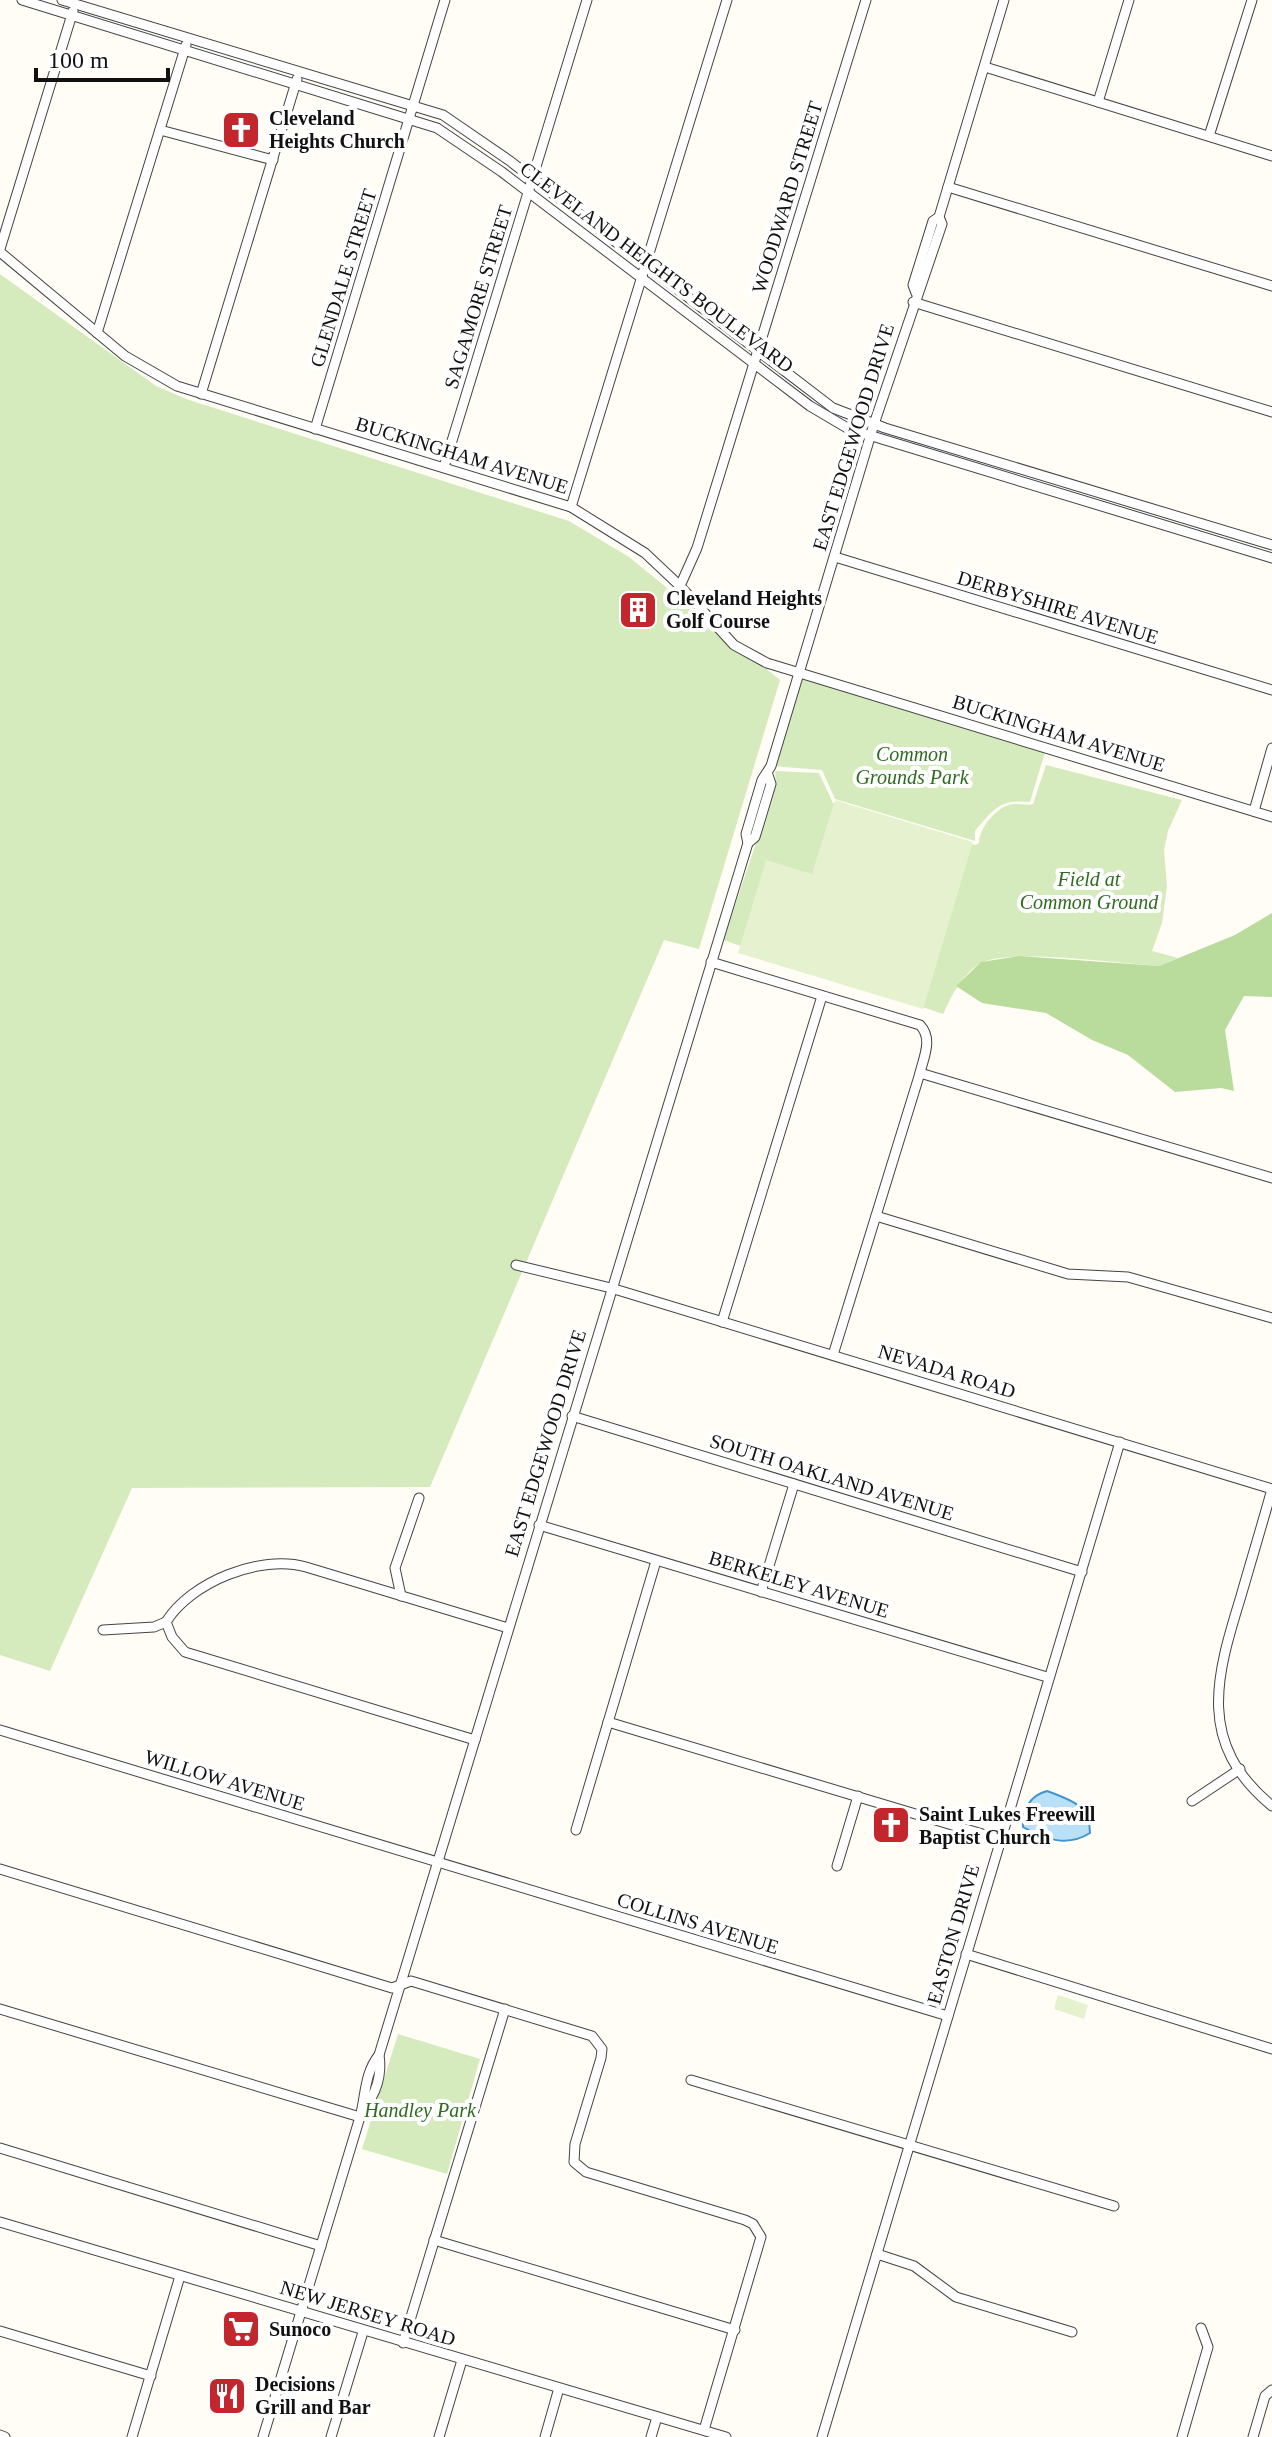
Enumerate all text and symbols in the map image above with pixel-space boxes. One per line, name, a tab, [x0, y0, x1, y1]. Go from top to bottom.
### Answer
scale bar	[36, 32, 168, 82]
text: 100 m	[48, 47, 109, 73]
street label: WOODWARD STREET	[747, 98, 827, 296]
place label: Cleveland Heights Church	[269, 107, 405, 153]
church icon: Cleveland Heights Church	[220, 109, 262, 151]
street label: CLEVELAND HEIGHTS BOULEVARD	[516, 157, 798, 377]
street label: GLENDALE STREET	[305, 186, 381, 370]
street label: SAGAMORE STREET	[440, 203, 516, 391]
street label: EAST EDGEWOOD DRIVE	[808, 321, 898, 553]
street label: BUCKINGHAM AVENUE	[353, 412, 571, 498]
street label: DERBYSHIRE AVENUE	[955, 566, 1161, 648]
place label: Cleveland Heights Golf Course	[666, 587, 822, 632]
building icon: Cleveland Heights Golf Course	[617, 589, 659, 631]
street label: BUCKINGHAM AVENUE	[950, 690, 1168, 776]
park label: Common Grounds Park	[855, 743, 970, 788]
park label: Field at Common Ground	[1020, 868, 1159, 913]
street label: EAST EDGEWOOD DRIVE	[500, 1327, 590, 1559]
street label: NEVADA ROAD	[876, 1340, 1018, 1402]
street label: SOUTH OAKLAND AVENUE	[707, 1429, 957, 1525]
street label: BERKELEY AVENUE	[706, 1546, 892, 1622]
street label: WILLOW AVENUE	[142, 1745, 308, 1815]
place label: Saint Lukes Freewill Baptist Church	[919, 1803, 1096, 1849]
church icon: Saint Lukes Freewill Baptist Church	[870, 1804, 912, 1846]
street label: EASTON DRIVE	[922, 1861, 984, 2007]
street label: COLLINS AVENUE	[614, 1888, 782, 1958]
park label: Handley Park	[363, 2099, 477, 2122]
street label: NEW JERSEY ROAD	[278, 2276, 458, 2350]
supermarket icon: Sunoco	[220, 2308, 262, 2350]
place label: Sunoco	[269, 2318, 331, 2340]
place label: Decisions Grill and Bar	[255, 2373, 371, 2418]
restaurant icon: Decisions Grill and Bar	[206, 2375, 248, 2417]

